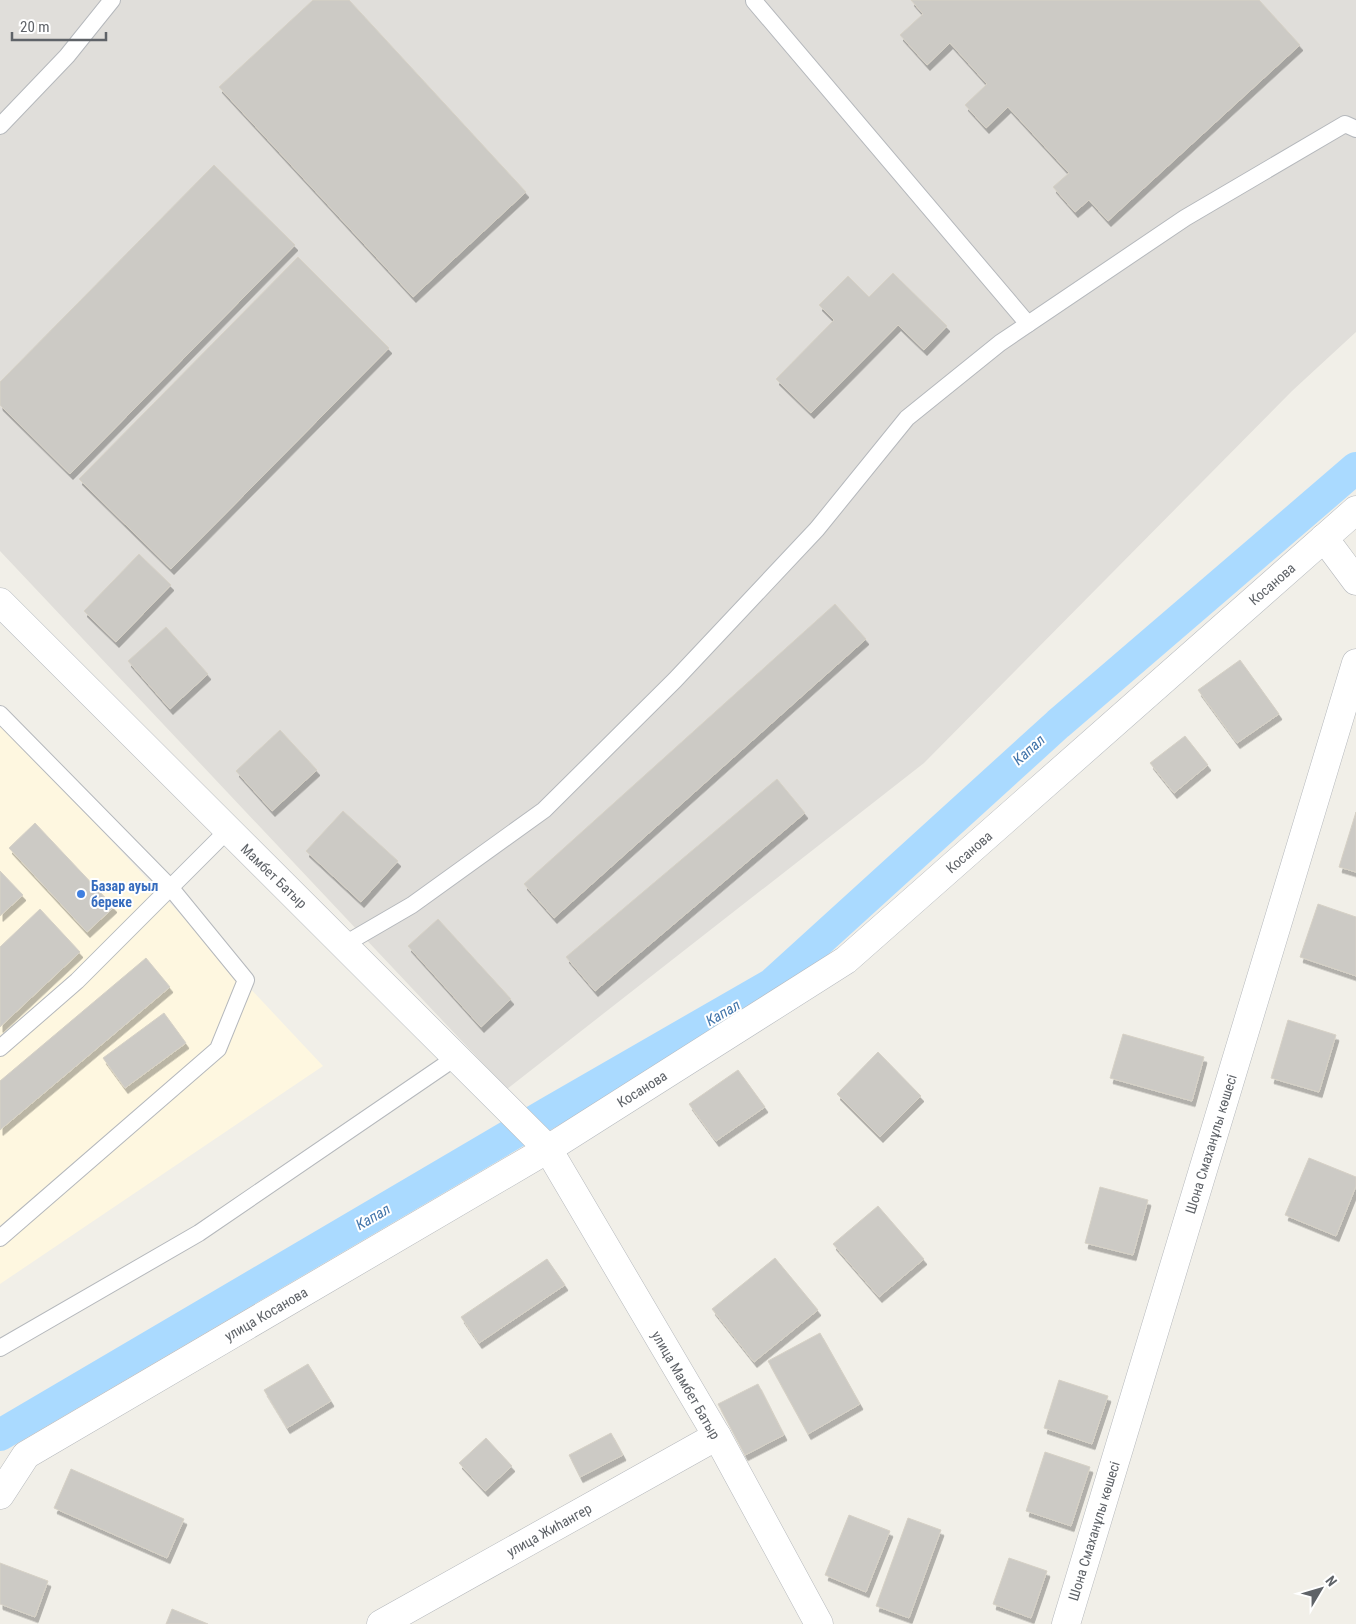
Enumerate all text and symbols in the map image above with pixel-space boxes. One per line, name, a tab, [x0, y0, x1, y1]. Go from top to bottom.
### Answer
scale bar	[12, 10, 106, 42]
text: 20 m	[20, 18, 50, 36]
street label: Косанова	[1246, 560, 1298, 608]
water label: Капал	[1009, 731, 1049, 769]
street label: Косанова	[943, 828, 995, 876]
street label: Мамбет Батыр	[238, 841, 310, 911]
place label: Базар ауыл береке	[91, 878, 158, 910]
marker: Базар ауыл береке	[75, 888, 87, 900]
water label: Капал	[702, 996, 744, 1030]
street label: Косанова	[614, 1067, 670, 1111]
street label: Шона Смаханұлы көшесі	[1182, 1072, 1240, 1216]
water label: Капал	[352, 1200, 394, 1234]
street label: улица Косанова	[222, 1284, 310, 1344]
street label: улица Мамбет Батыр	[648, 1328, 724, 1442]
street label: Шона Смаханұлы көшесі	[1065, 1459, 1123, 1603]
street label: улица Жиhангер	[504, 1500, 594, 1560]
north arrow	[1296, 1564, 1346, 1614]
text: N	[1322, 1573, 1340, 1589]

